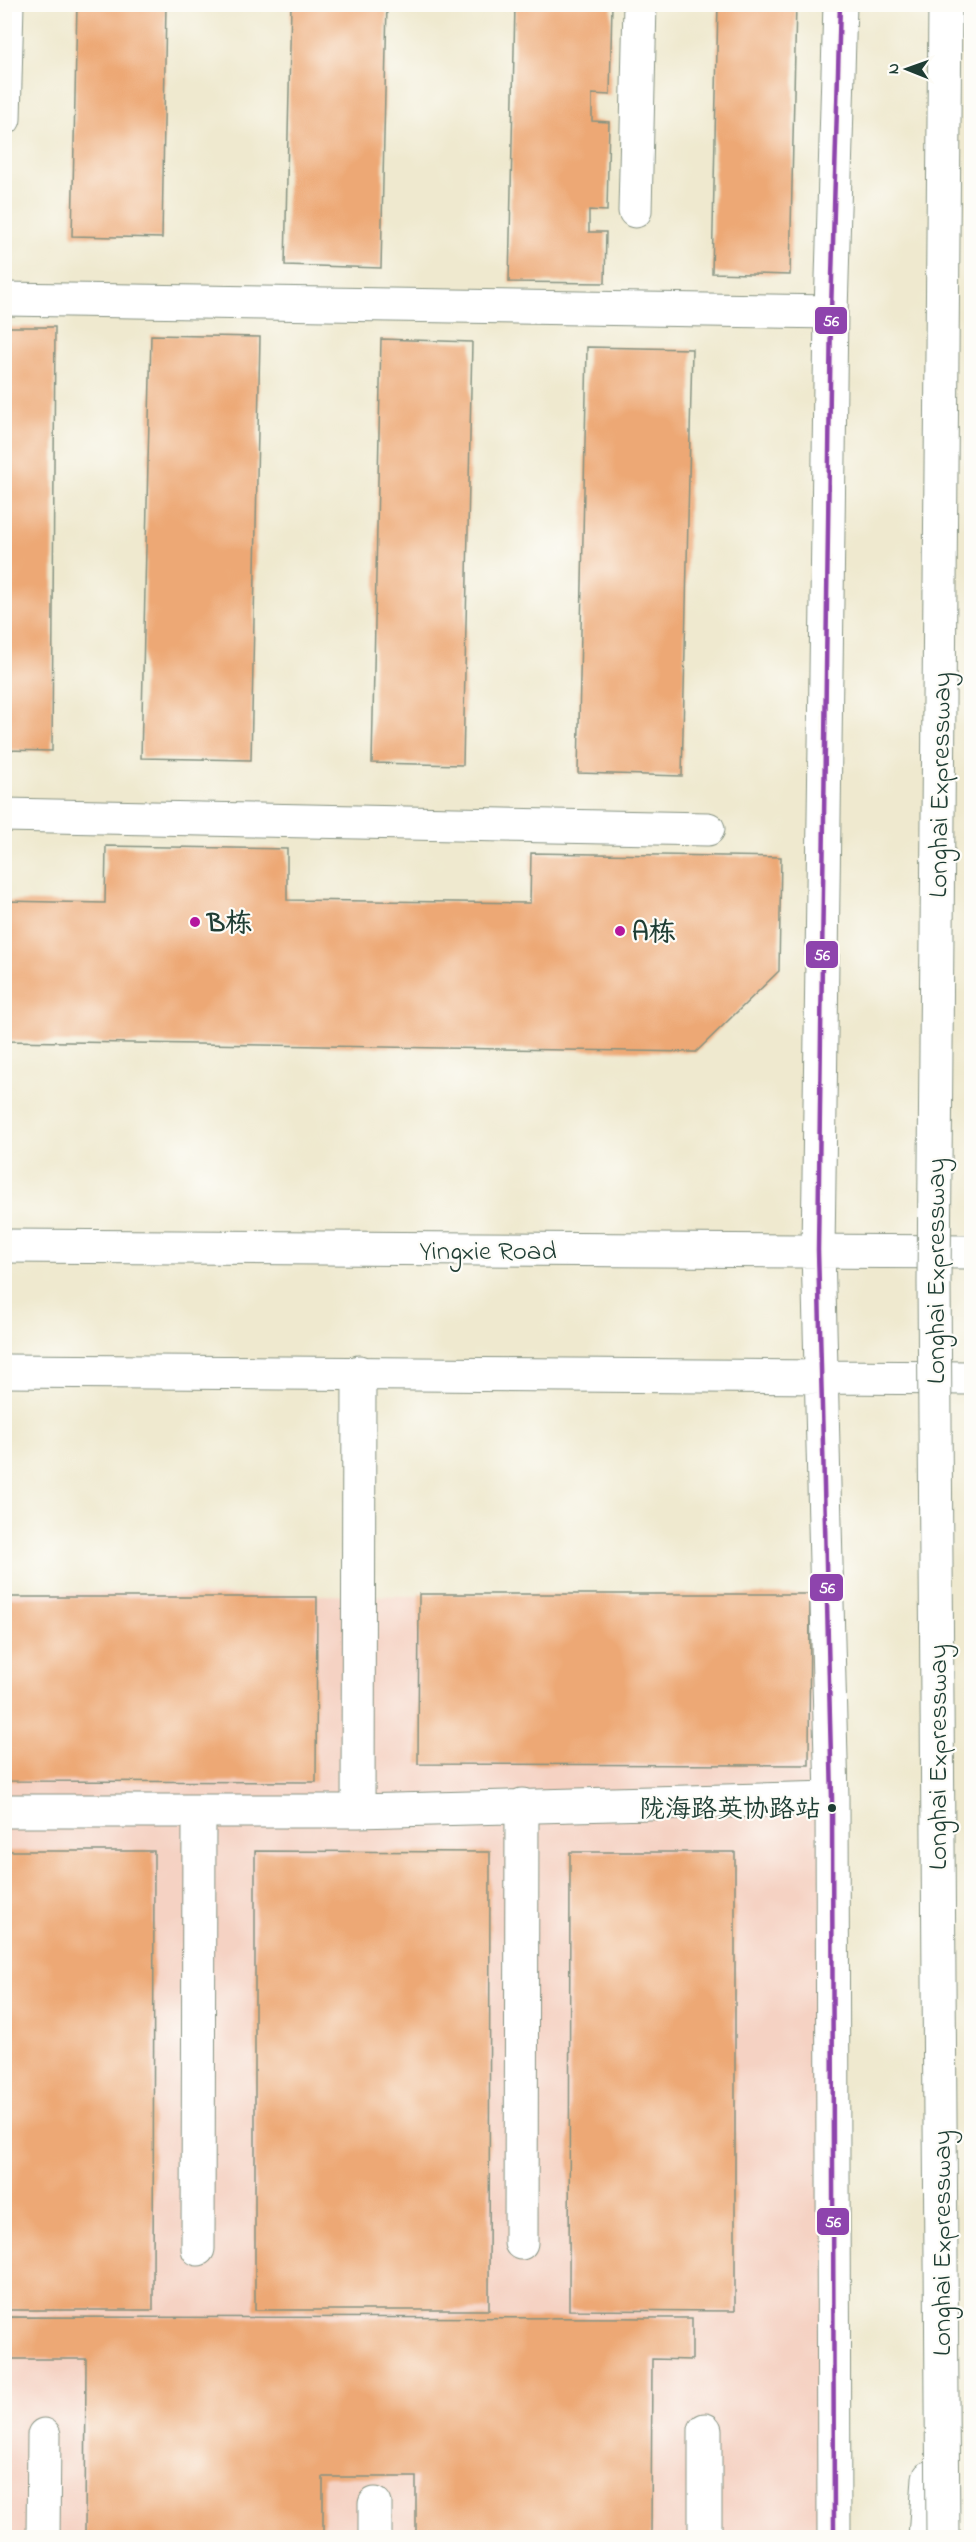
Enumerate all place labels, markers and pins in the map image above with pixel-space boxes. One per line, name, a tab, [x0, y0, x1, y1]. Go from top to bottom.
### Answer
place label: B栋	[205, 905, 252, 944]
place label: A栋	[632, 914, 676, 953]
marker: B栋	[188, 915, 202, 929]
marker: A栋	[613, 924, 627, 938]
place label: 陇海路英协路站	[639, 1792, 821, 1830]
marker: 陇海路英协路站	[826, 1802, 838, 1814]

